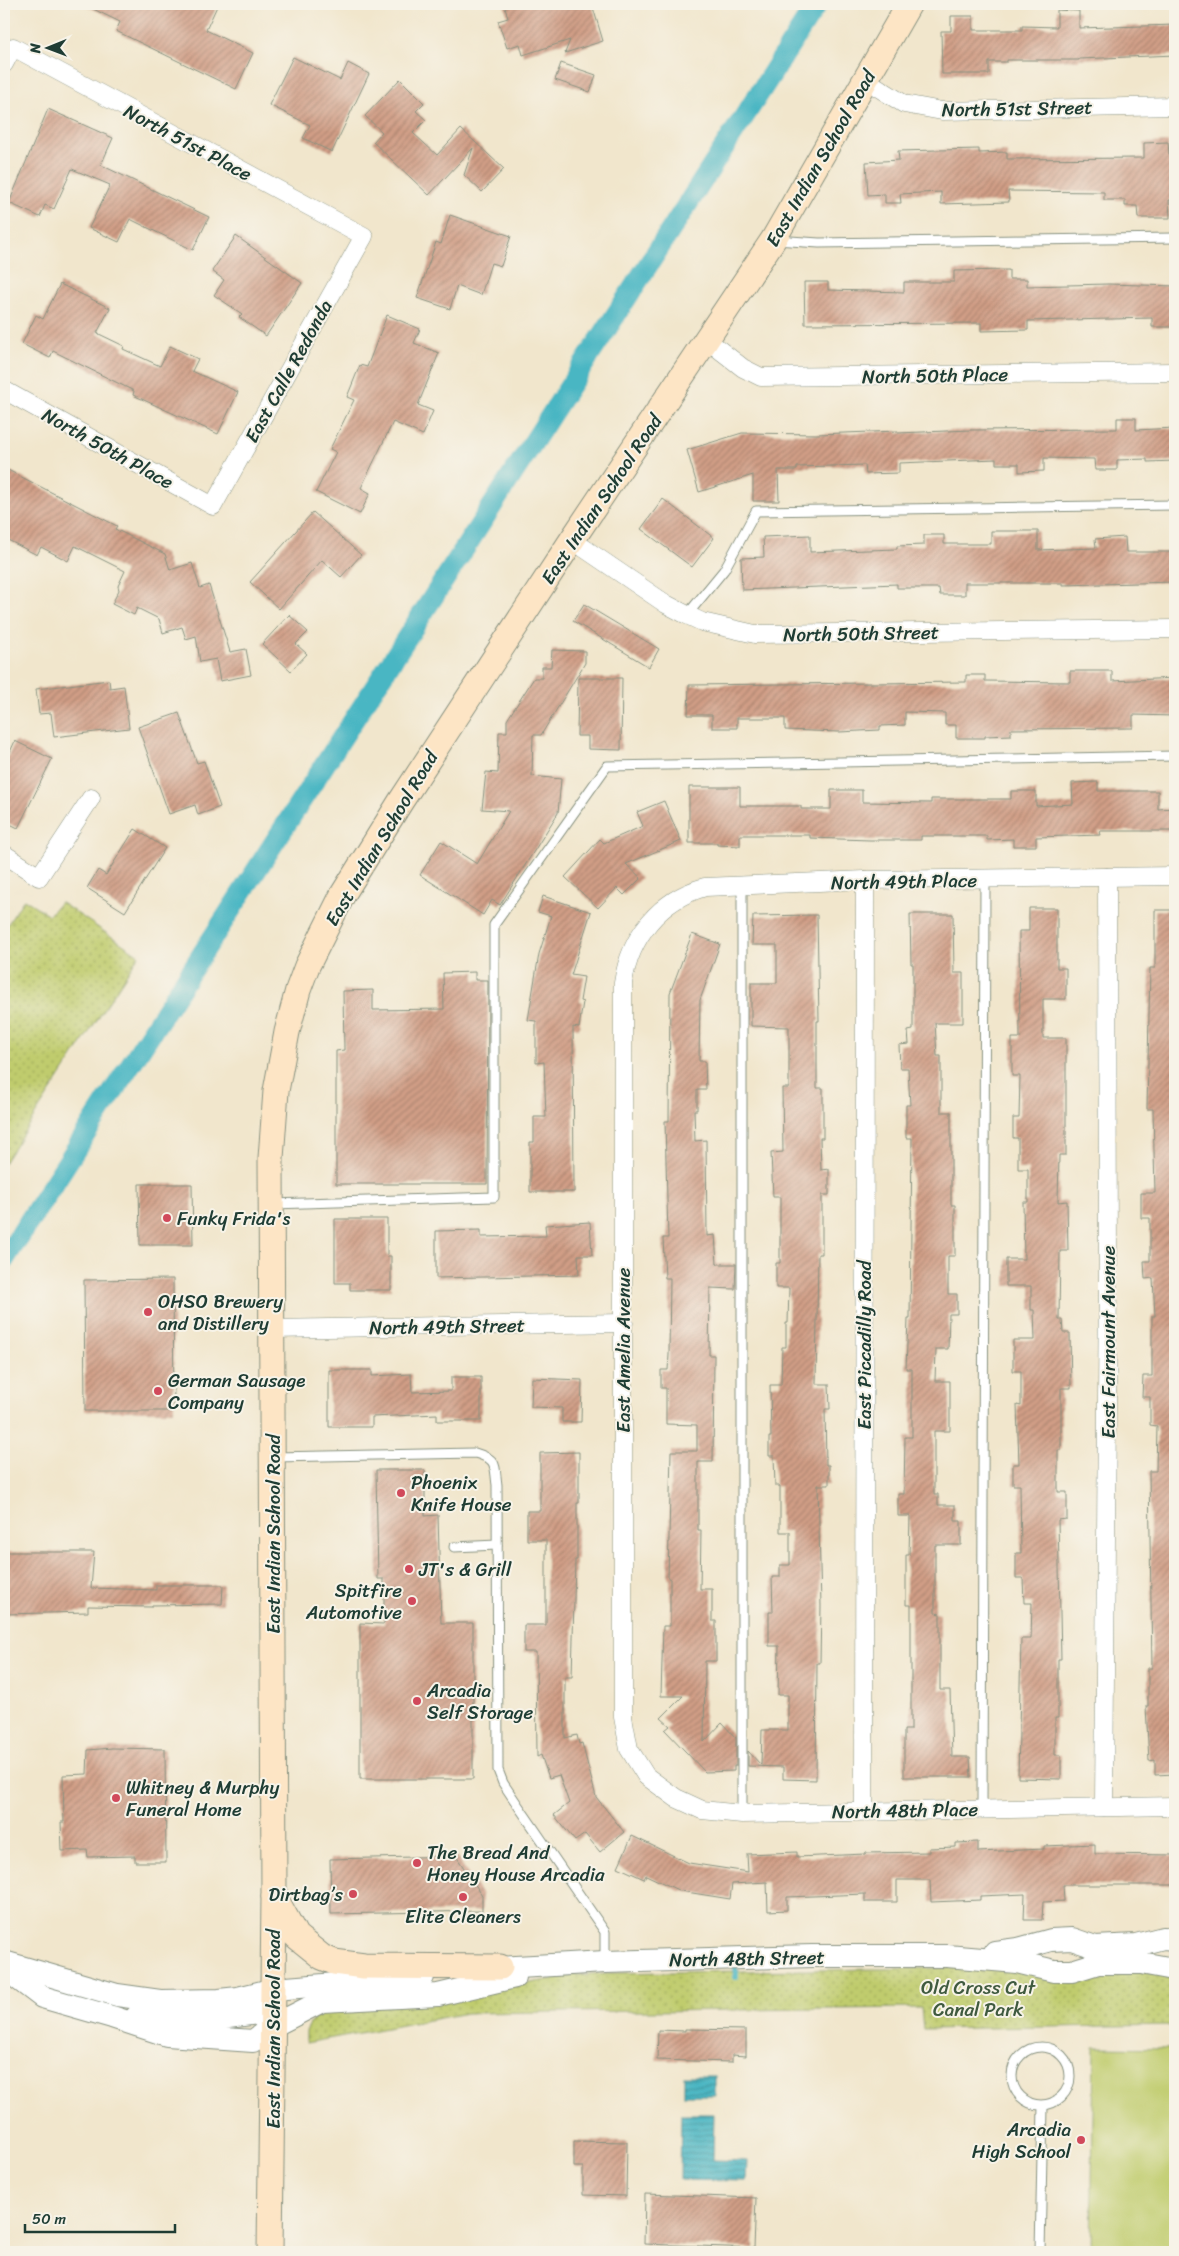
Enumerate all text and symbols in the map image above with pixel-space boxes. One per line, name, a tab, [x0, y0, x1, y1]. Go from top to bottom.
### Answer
north arrow	[22, 22, 72, 72]
text: N	[23, 43, 48, 54]
street label: East Indian School Road	[756, 62, 886, 253]
street label: North 51st Street	[941, 91, 1093, 126]
street label: North 51st Place	[118, 95, 258, 190]
street label: East Calle Redonda	[235, 293, 342, 449]
street label: North 50th Place	[862, 358, 1009, 393]
street label: North 50th Place	[36, 399, 180, 498]
street label: East Indian School Road	[532, 406, 672, 591]
street label: North 50th Street	[783, 616, 939, 651]
street label: East Indian School Road	[316, 742, 448, 932]
street label: North 49th Place	[831, 864, 978, 899]
place label: Funky Frida's	[177, 1202, 291, 1235]
marker: Funky Frida's	[161, 1212, 173, 1224]
street label: East Fairmount Avenue	[1092, 1245, 1125, 1438]
street label: East Piccadilly Road	[848, 1259, 881, 1429]
street label: East Amelia Avenue	[607, 1267, 640, 1433]
place label: OHSO Brewery and Distillery	[158, 1285, 283, 1340]
marker: OHSO Brewery and Distillery	[142, 1306, 154, 1318]
street label: North 49th Street	[369, 1309, 525, 1344]
place label: German Sausage Company	[168, 1364, 305, 1419]
marker: German Sausage Company	[152, 1385, 164, 1397]
street label: East Indian School Road	[257, 1432, 290, 1634]
place label: Phoenix Knife House	[411, 1466, 512, 1521]
marker: Phoenix Knife House	[395, 1487, 407, 1499]
place label: JT's & Grill	[418, 1553, 512, 1586]
marker: JT's & Grill	[403, 1563, 415, 1575]
place label: Spitfire Automotive	[305, 1574, 402, 1629]
marker: Spitfire Automotive	[406, 1595, 418, 1607]
place label: Arcadia Self Storage	[426, 1674, 533, 1729]
marker: Arcadia Self Storage	[411, 1695, 423, 1707]
place label: Whitney & Murphy Funeral Home	[126, 1771, 279, 1826]
marker: Whitney & Murphy Funeral Home	[110, 1792, 122, 1804]
street label: North 48th Place	[832, 1793, 979, 1828]
place label: The Bread And Honey House Arcadia	[427, 1836, 605, 1891]
marker: The Bread And Honey House Arcadia	[411, 1857, 423, 1869]
place label: Dirtbag’s	[268, 1878, 343, 1911]
marker: Dirtbag’s	[347, 1888, 359, 1900]
marker: Elite Cleaners	[457, 1891, 469, 1903]
place label: Elite Cleaners	[405, 1900, 521, 1933]
street label: East Indian School Road	[257, 1927, 290, 2129]
street label: North 48th Street	[669, 1941, 825, 1976]
park label: Old Cross Cut Canal Park	[921, 1971, 1036, 2026]
place label: Arcadia High School	[972, 2113, 1072, 2168]
marker: Arcadia High School	[1075, 2134, 1087, 2146]
scale bar	[25, 2201, 175, 2233]
text: 50 m	[32, 2206, 67, 2232]

